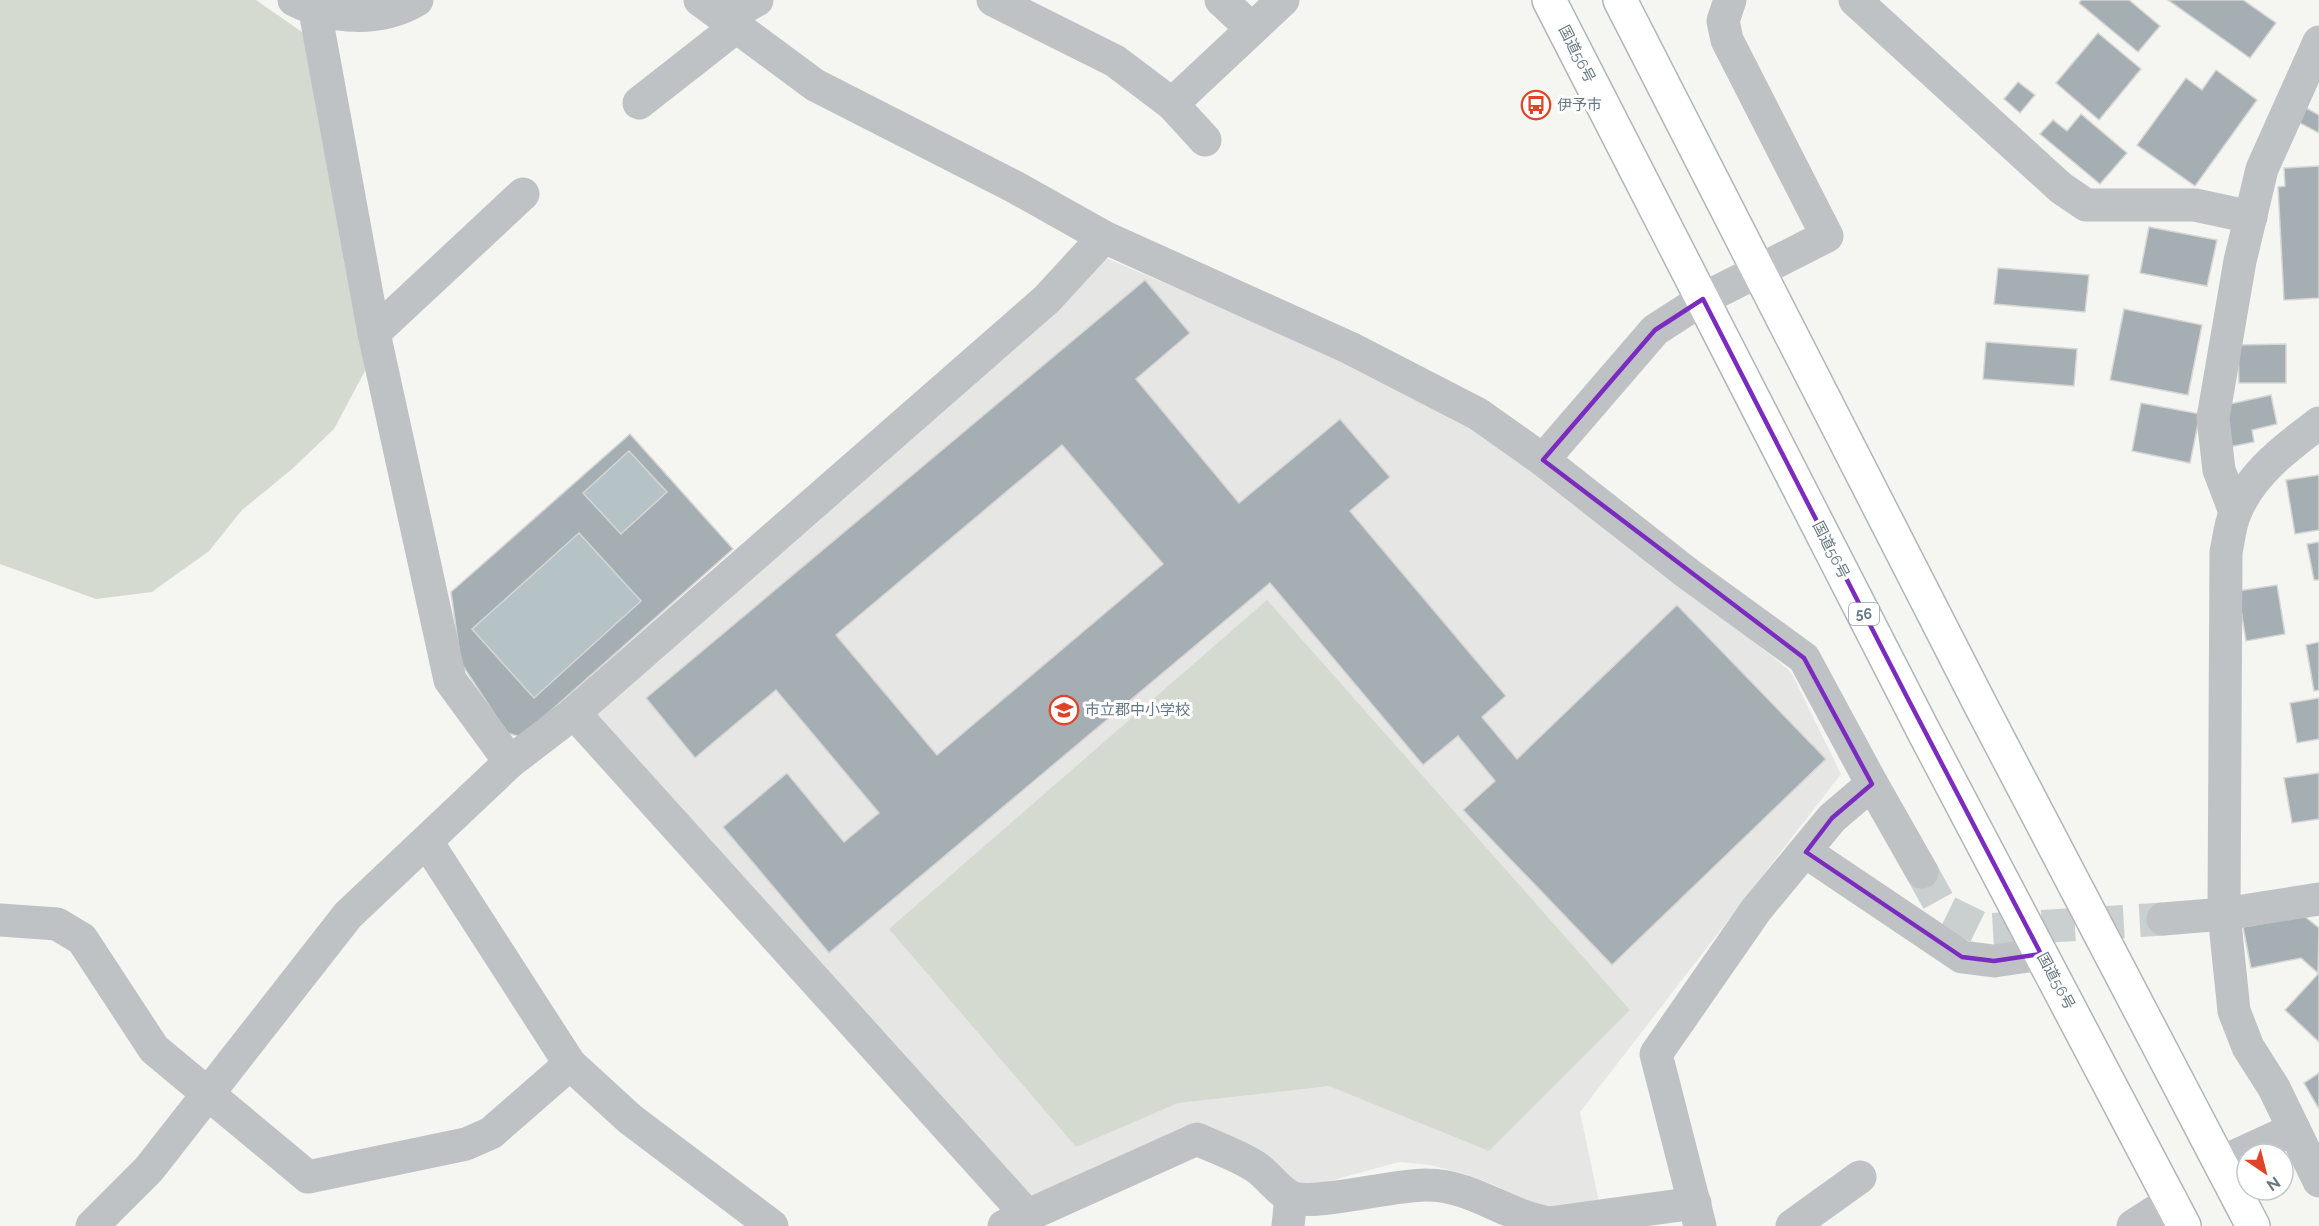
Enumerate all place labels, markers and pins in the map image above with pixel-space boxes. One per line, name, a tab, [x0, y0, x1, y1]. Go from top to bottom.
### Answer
bus stop icon: 伊予市	[1520, 89, 1552, 121]
place label: 伊予市	[1557, 96, 1602, 114]
school or university icon: 市立郡中小学校	[1048, 694, 1080, 726]
place label: 市立郡中小学校	[1085, 701, 1190, 719]

